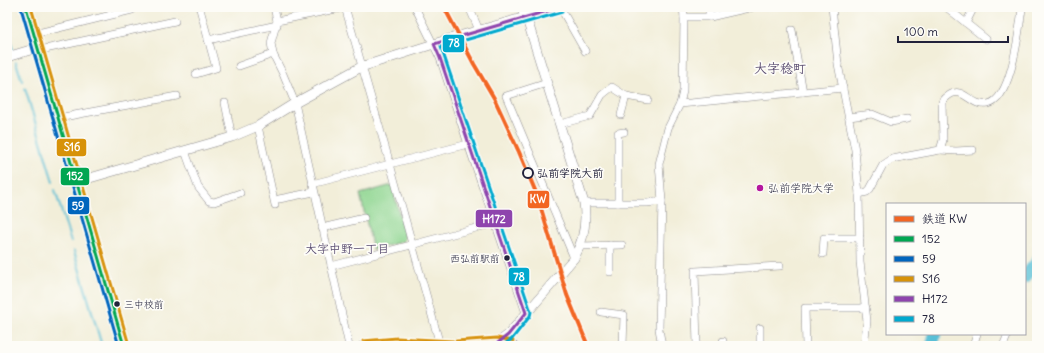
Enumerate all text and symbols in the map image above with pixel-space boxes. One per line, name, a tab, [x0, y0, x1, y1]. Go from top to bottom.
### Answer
scale bar	[898, 18, 1008, 44]
text: 100 m	[904, 24, 938, 39]
line badge: 78	[442, 34, 465, 53]
text: 78	[448, 36, 460, 50]
district label: 大字稔町	[754, 60, 806, 77]
line badge: S16	[56, 138, 87, 157]
text: S16	[64, 140, 80, 154]
place label: 弘前学院大前	[537, 166, 603, 180]
line badge: 152	[60, 167, 90, 186]
marker: 弘前学院大前	[522, 167, 534, 179]
text: 152	[67, 169, 83, 183]
place label: 弘前学院大学	[768, 181, 834, 195]
marker: 弘前学院大学	[755, 183, 765, 193]
line badge: KW	[527, 190, 550, 209]
text: KW	[530, 192, 546, 206]
line badge: 59	[67, 196, 90, 215]
text: 59	[72, 199, 84, 213]
legend	[886, 203, 1026, 335]
line badge: H172	[475, 209, 513, 228]
text: 鉄道 KW	[922, 211, 967, 226]
text: H172	[482, 212, 506, 226]
text: 152	[922, 231, 941, 246]
district label: 大字中野一丁目	[305, 241, 389, 256]
text: 59	[922, 251, 936, 266]
place label: 西弘前駅前	[450, 252, 500, 265]
marker: 西弘前駅前	[502, 253, 512, 263]
line badge: 78	[508, 267, 530, 286]
text: 78	[513, 270, 525, 284]
text: S16	[922, 271, 940, 286]
text: H172	[922, 291, 948, 306]
place label: 三中校前	[124, 298, 164, 311]
marker: 三中校前	[112, 299, 122, 309]
text: 78	[922, 311, 935, 326]

